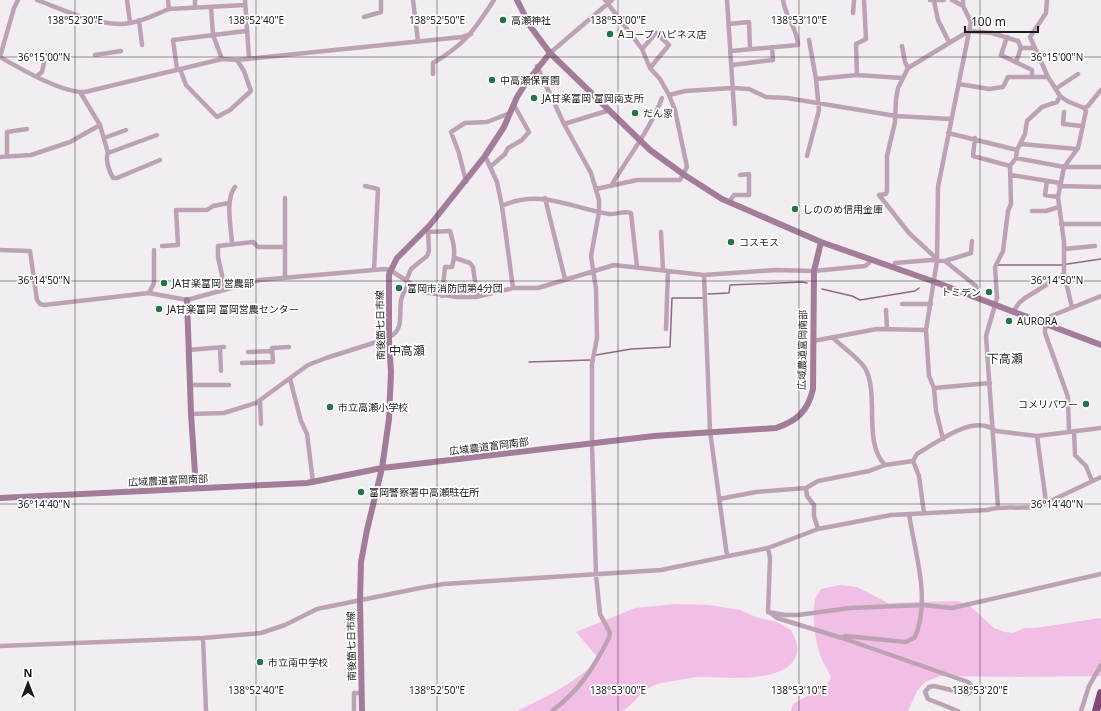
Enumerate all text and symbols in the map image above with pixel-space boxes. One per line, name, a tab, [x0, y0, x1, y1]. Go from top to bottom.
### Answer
scale bar	[965, 8, 1038, 34]
text: 138°52'30"E	[47, 13, 103, 27]
text: 138°52'40"E	[228, 13, 284, 27]
text: 138°52'50"E	[409, 13, 465, 27]
place label: 高瀬神社	[511, 13, 551, 27]
text: 138°53'00"E	[590, 13, 646, 27]
text: 138°53'10"E	[771, 13, 827, 27]
text: 100 m	[971, 13, 1006, 30]
marker: 高瀬神社	[498, 15, 508, 25]
place label: Aコープ ハピネス店	[618, 27, 706, 41]
marker: Aコープ ハピネス店	[605, 29, 615, 39]
text: 36°15'00"N	[18, 50, 70, 64]
text: 36°15'00"N	[1031, 50, 1083, 64]
place label: 中高瀬保育園	[500, 73, 560, 87]
marker: 中高瀬保育園	[487, 75, 497, 85]
place label: JA甘楽富岡 富岡南支所	[541, 91, 644, 105]
marker: JA甘楽富岡 富岡南支所	[529, 93, 539, 103]
place label: だん家	[643, 106, 673, 120]
marker: だん家	[630, 108, 640, 118]
place label: しののめ信用金庫	[803, 202, 883, 216]
marker: しののめ信用金庫	[790, 204, 800, 214]
place label: コスモス	[739, 235, 779, 249]
marker: コスモス	[726, 237, 736, 247]
text: 36°14'50"N	[18, 273, 70, 287]
text: 36°14'50"N	[1031, 273, 1083, 287]
place label: JA甘楽富岡 営農部	[171, 276, 254, 290]
marker: JA甘楽富岡 営農部	[159, 278, 169, 288]
place label: 富岡市消防団第4分団	[407, 281, 503, 295]
marker: 富岡市消防団第4分団	[394, 283, 404, 293]
place label: トミデン	[941, 285, 981, 299]
marker: トミデン	[984, 287, 994, 297]
street label: 南後箇七日市線	[372, 290, 388, 360]
place label: JA甘楽富岡 富岡営農センター	[166, 302, 299, 316]
marker: JA甘楽富岡 富岡営農センター	[154, 304, 164, 314]
street label: 広域農道富岡南部	[794, 310, 810, 390]
place label: AURORA	[1017, 314, 1058, 328]
marker: AURORA	[1004, 316, 1014, 326]
district label: 中高瀬	[389, 342, 425, 359]
district label: 下高瀬	[987, 350, 1023, 367]
place label: コメリパワー	[1018, 397, 1078, 411]
marker: コメリパワー	[1081, 399, 1091, 409]
place label: 市立高瀬小学校	[338, 400, 408, 414]
marker: 市立高瀬小学校	[325, 402, 335, 412]
street label: 広域農道富岡南部	[448, 434, 530, 458]
street label: 広域農道富岡南部	[128, 471, 208, 489]
place label: 富岡警察署中高瀬駐在所	[369, 485, 479, 499]
marker: 富岡警察署中高瀬駐在所	[356, 487, 366, 497]
text: 36°14'40"N	[18, 497, 70, 511]
text: 36°14'40"N	[1031, 497, 1083, 511]
street label: 南後箇七日市線	[343, 611, 359, 681]
place label: 市立南中学校	[268, 655, 328, 669]
marker: 市立南中学校	[255, 657, 265, 667]
north arrow	[8, 663, 48, 703]
text: N	[24, 665, 32, 680]
text: 138°52'40"E	[228, 683, 284, 697]
text: 138°52'50"E	[409, 683, 465, 697]
text: 138°53'00"E	[590, 683, 646, 697]
text: 138°53'10"E	[771, 683, 827, 697]
text: 138°53'20"E	[952, 683, 1008, 697]

